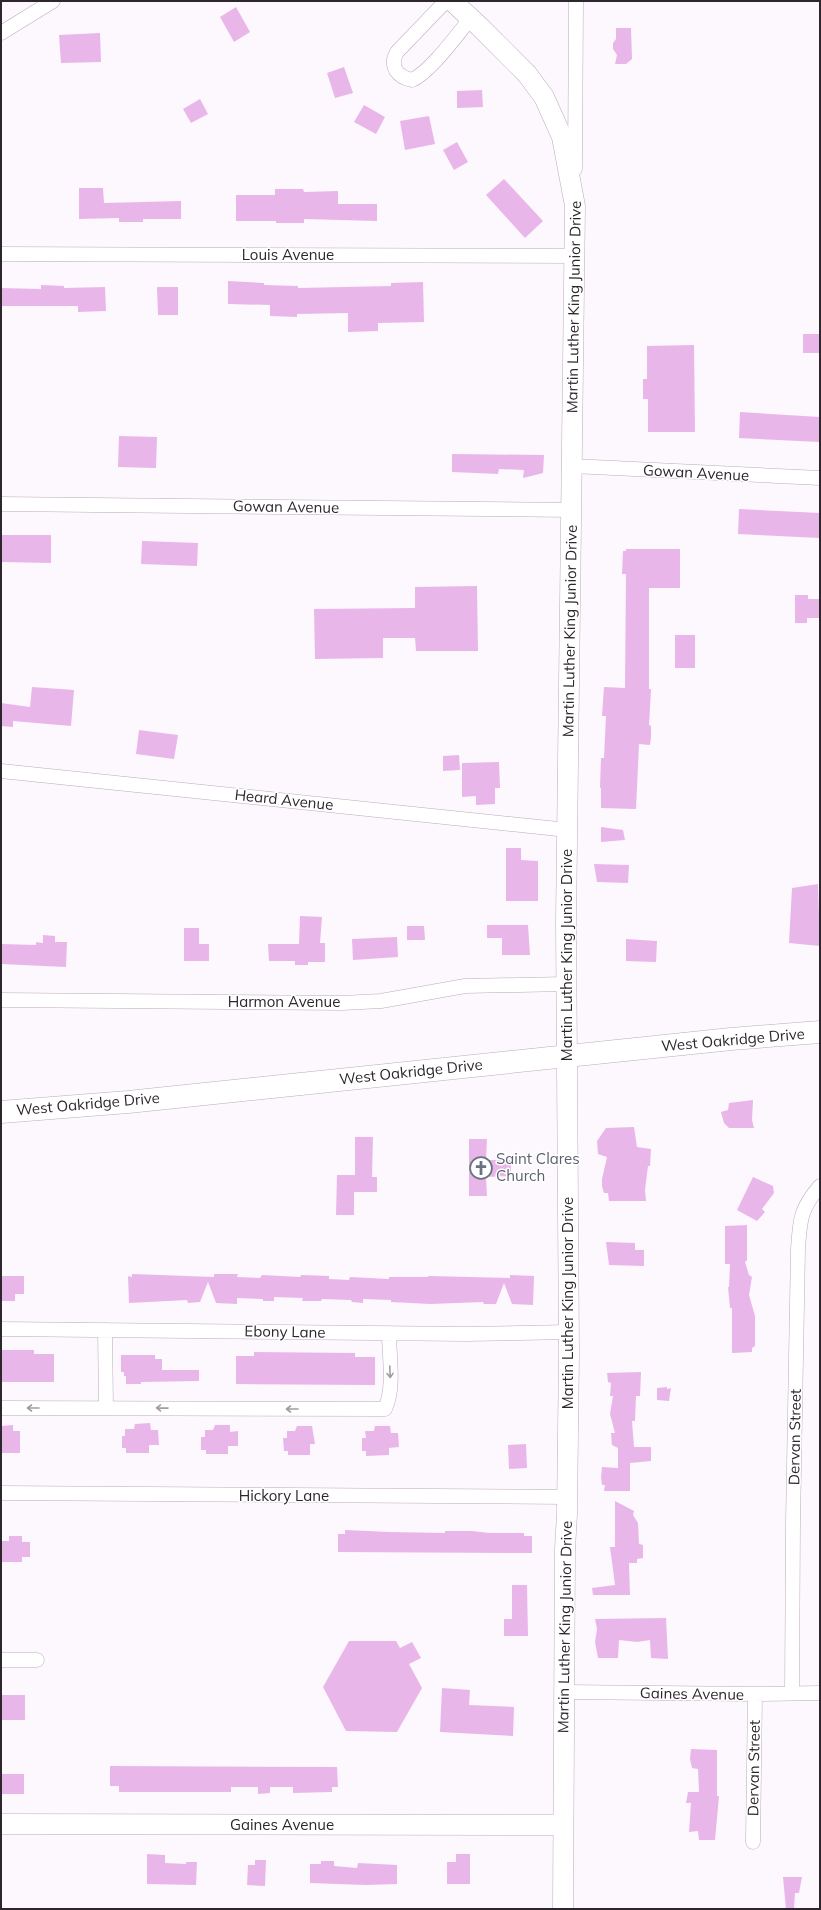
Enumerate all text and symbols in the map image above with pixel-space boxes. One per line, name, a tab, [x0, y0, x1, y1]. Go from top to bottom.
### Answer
street label: Martin Luther King Junior Drive	[562, 201, 585, 413]
street label: Louis Avenue	[242, 245, 334, 264]
street label: Gowan Avenue	[642, 460, 750, 485]
street label: Gowan Avenue	[233, 496, 339, 517]
street label: Martin Luther King Junior Drive	[558, 525, 581, 737]
street label: Heard Avenue	[234, 785, 334, 814]
street label: Martin Luther King Junior Drive	[557, 849, 576, 1061]
street label: Harmon Avenue	[228, 992, 340, 1011]
street label: West Oakridge Drive	[660, 1024, 806, 1055]
street label: West Oakridge Drive	[338, 1055, 484, 1088]
street label: West Oakridge Drive	[15, 1088, 161, 1119]
place label: Saint Clares Church	[496, 1149, 580, 1185]
church icon: Saint Clares Church	[468, 1155, 494, 1181]
street label: Martin Luther King Junior Drive	[558, 1197, 577, 1409]
street label: Ebony Lane	[244, 1321, 326, 1342]
one-way arrow	[386, 1365, 394, 1378]
street label: Dervan Street	[784, 1389, 805, 1485]
one-way arrow	[27, 1404, 40, 1412]
one-way arrow	[156, 1404, 169, 1412]
one-way arrow	[286, 1405, 299, 1413]
street label: Hickory Lane	[239, 1486, 329, 1505]
street label: Martin Luther King Junior Drive	[553, 1521, 576, 1733]
street label: Gaines Avenue	[640, 1683, 744, 1704]
street label: Dervan Street	[743, 1720, 764, 1816]
street label: Gaines Avenue	[230, 1815, 334, 1834]

